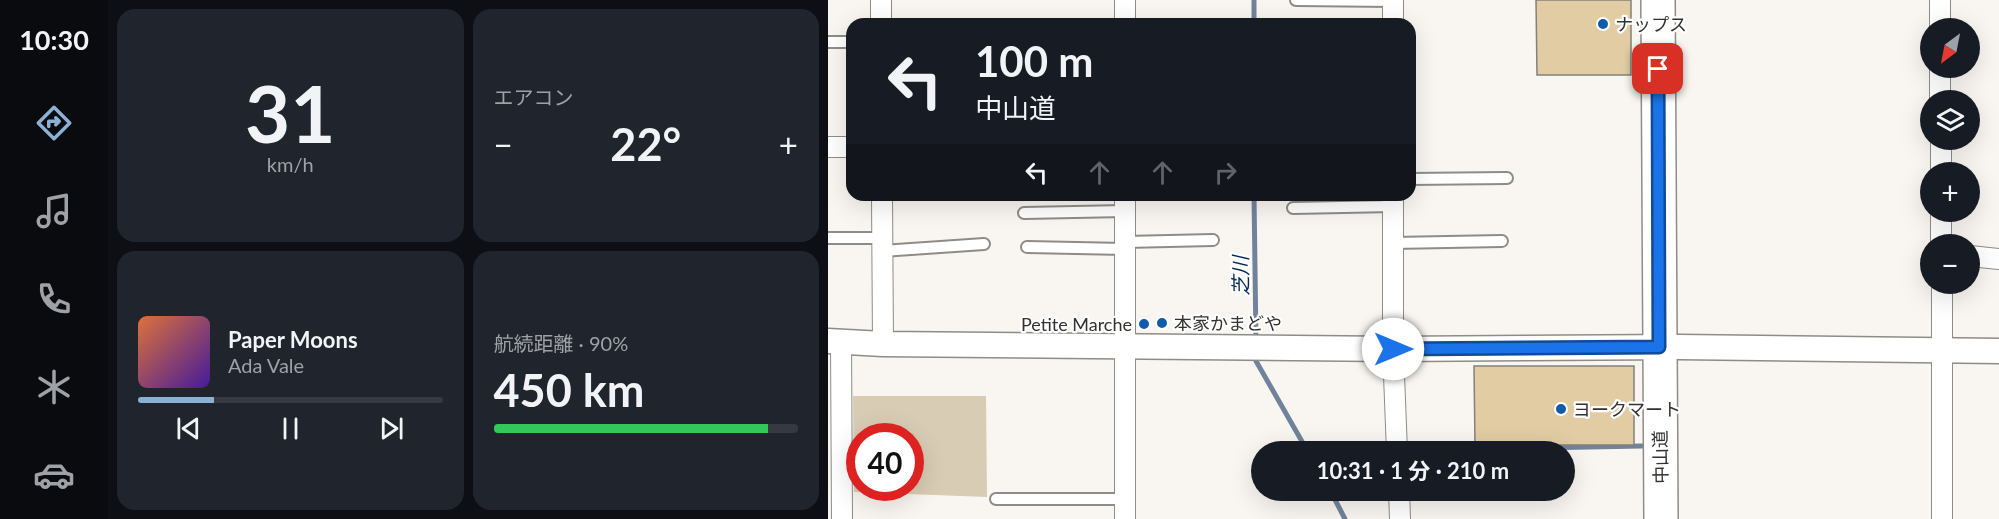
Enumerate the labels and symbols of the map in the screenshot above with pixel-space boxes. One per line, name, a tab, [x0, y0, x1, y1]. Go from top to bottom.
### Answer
place label: ナップス	[1615, 13, 1687, 35]
marker: ナップス	[1596, 17, 1610, 31]
north arrow	[1920, 18, 1980, 78]
pin	[1632, 43, 1683, 94]
water label: 芝川	[1228, 254, 1252, 296]
place label: 本家かまどや	[1174, 312, 1282, 334]
place label: Petite Marche	[1021, 313, 1132, 335]
marker: 本家かまどや	[1155, 316, 1169, 330]
marker: Petite Marche	[1137, 317, 1151, 331]
position arrow	[1361, 317, 1425, 381]
place label: ヨークマート	[1573, 398, 1681, 420]
marker: ヨークマート	[1554, 402, 1568, 416]
speed limit sign: 40	[846, 423, 924, 501]
street label: 中山道	[1649, 430, 1671, 484]

